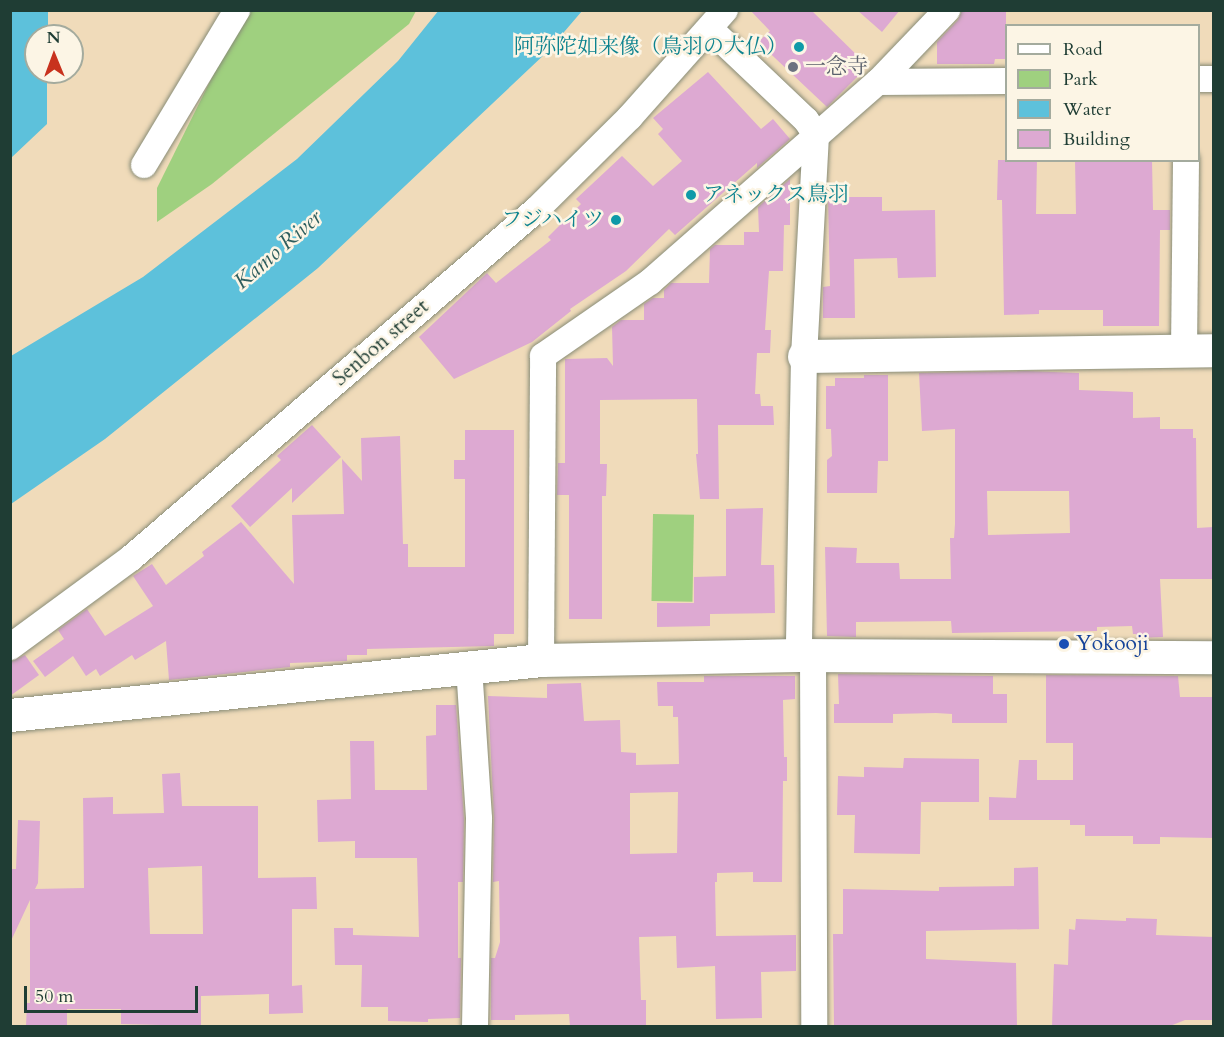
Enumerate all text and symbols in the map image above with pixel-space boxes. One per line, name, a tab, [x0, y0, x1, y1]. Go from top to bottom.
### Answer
north arrow	[24, 24, 84, 84]
legend	[1005, 24, 1200, 162]
text: N	[47, 27, 61, 49]
place label: 阿弥陀如来像（鳥羽の大仏）	[514, 34, 787, 60]
text: Road	[1063, 37, 1103, 62]
marker: 阿弥陀如来像（鳥羽の大仏）	[792, 40, 806, 54]
place label: 一念寺	[805, 54, 868, 80]
marker: 一念寺	[786, 60, 800, 74]
text: Park	[1063, 67, 1098, 92]
text: Water	[1063, 97, 1111, 122]
text: Building	[1063, 127, 1130, 152]
place label: アネックス鳥羽	[703, 182, 850, 208]
marker: アネックス鳥羽	[684, 188, 698, 202]
water label: Kamo River	[229, 205, 327, 295]
place label: フジハイツ	[499, 207, 604, 233]
marker: フジハイツ	[609, 213, 623, 227]
street label: Senbon street	[328, 294, 434, 392]
place label: Yokooji	[1076, 631, 1149, 657]
marker: Yokooji	[1057, 637, 1071, 651]
scale bar	[27, 974, 201, 1012]
text: 50 m	[35, 984, 74, 1009]

